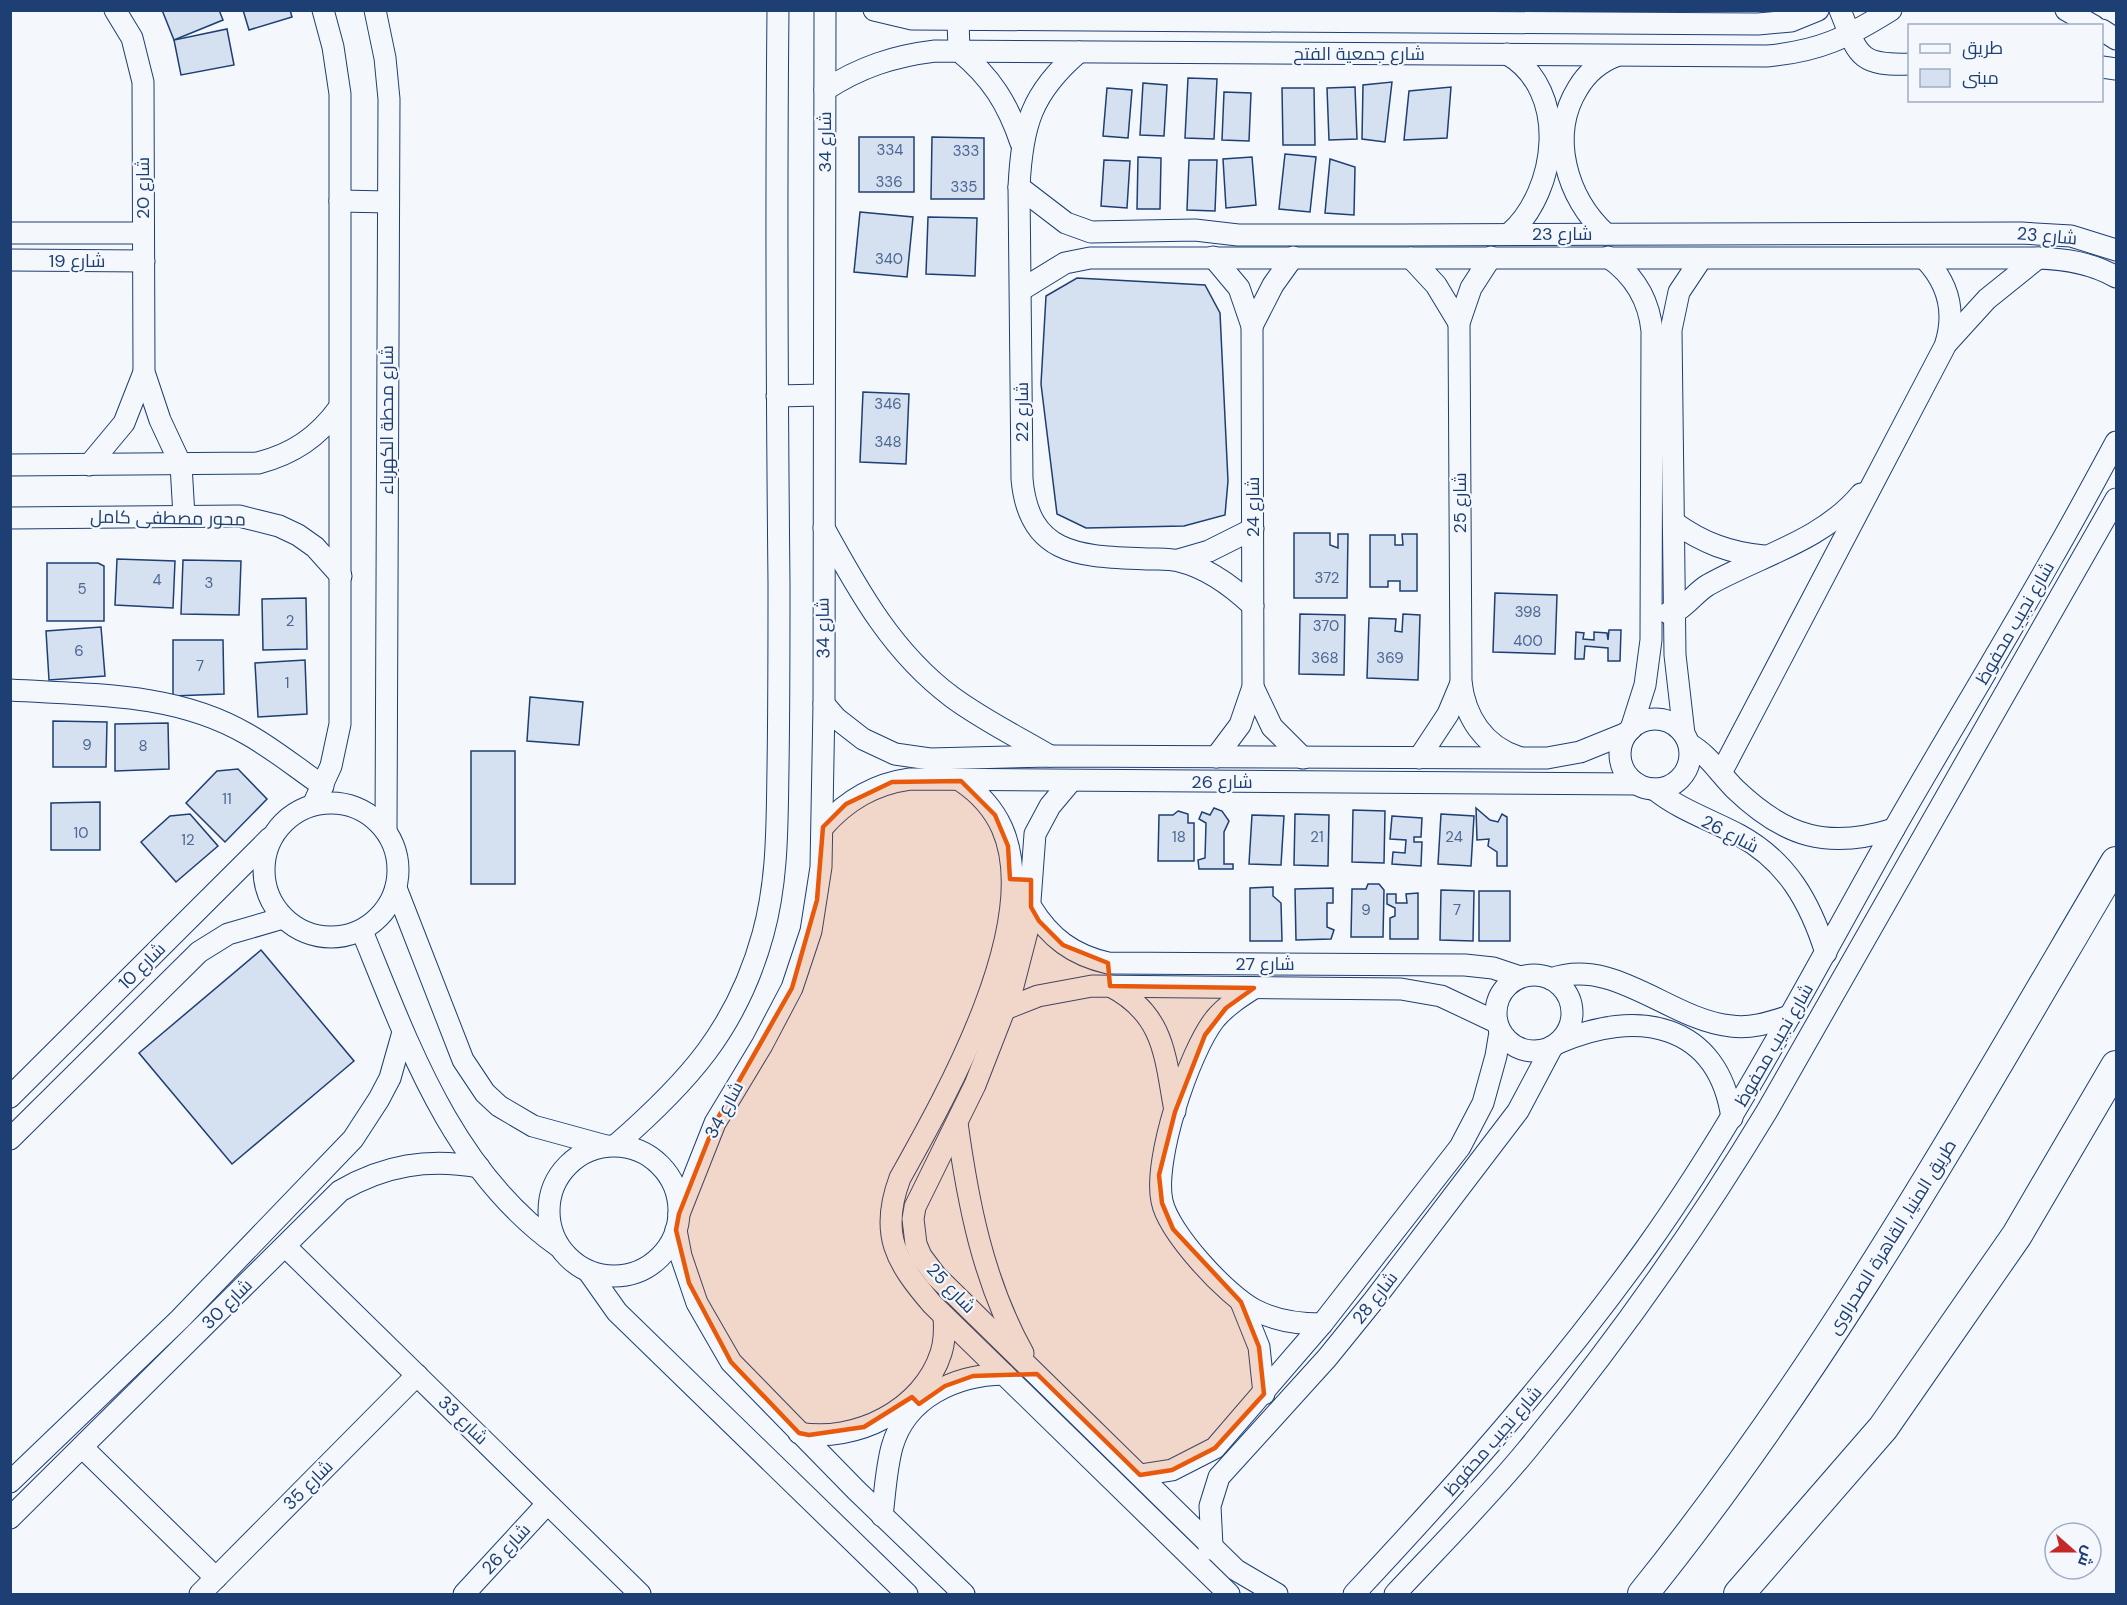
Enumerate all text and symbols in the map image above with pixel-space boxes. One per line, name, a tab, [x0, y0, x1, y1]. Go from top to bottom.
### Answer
legend	[1908, 24, 2103, 102]
text: طريق	[1962, 36, 2003, 60]
street label: شارع جمعية الفتح	[1293, 42, 1425, 66]
text: مبنى	[1962, 66, 1999, 90]
street label: شارع 34	[813, 111, 837, 173]
house number: 334	[877, 140, 903, 160]
house number: 333	[953, 141, 979, 161]
street label: شارع 20	[131, 157, 155, 219]
house number: 336	[875, 172, 903, 192]
house number: 335	[951, 177, 977, 197]
street label: شارع 23	[2016, 221, 2078, 251]
street label: شارع 23	[1532, 222, 1592, 246]
street label: شارع 19	[49, 249, 105, 273]
house number: 340	[875, 249, 903, 269]
street label: شارع محطة الكهرباء	[375, 345, 399, 495]
street label: شارع 22	[1010, 382, 1034, 442]
house number: 346	[874, 394, 902, 414]
house number: 348	[874, 432, 902, 452]
street label: شارع 25	[1448, 472, 1472, 534]
street label: شارع 24	[1241, 477, 1265, 537]
street label: محور مصطفى كامل	[90, 505, 246, 531]
street label: شارع نجيب محفوظ	[1970, 557, 2060, 689]
house number: 372	[1315, 568, 1339, 588]
house number: 4	[152, 570, 162, 590]
house number: 3	[205, 573, 213, 593]
house number: 5	[77, 579, 87, 599]
street label: شارع 34	[810, 597, 836, 659]
house number: 398	[1515, 602, 1541, 622]
house number: 2	[286, 611, 294, 631]
house number: 370	[1313, 616, 1339, 636]
house number: 400	[1513, 631, 1543, 651]
house number: 6	[74, 641, 84, 661]
house number: 368	[1311, 648, 1339, 668]
house number: 369	[1376, 648, 1404, 668]
house number: 7	[196, 656, 204, 676]
house number: 1	[285, 673, 289, 693]
house number: 9	[82, 735, 92, 755]
house number: 8	[138, 736, 148, 756]
street label: شارع 26	[1191, 770, 1253, 794]
house number: 11	[222, 789, 232, 809]
street label: شارع 26	[1697, 809, 1763, 859]
house number: 10	[74, 823, 88, 843]
house number: 18	[1172, 827, 1186, 847]
house number: 21	[1310, 827, 1324, 847]
house number: 24	[1445, 827, 1463, 847]
house number: 12	[181, 830, 195, 850]
house number: 9	[1361, 900, 1371, 920]
house number: 7	[1453, 900, 1461, 920]
street label: شارع 10	[113, 937, 171, 995]
street label: شارع 27	[1235, 952, 1295, 976]
street label: شارع نجيب محفوظ	[1729, 979, 1819, 1111]
street label: شارع 34	[699, 1077, 749, 1143]
street label: طريق المنيا, القاهرة الصحراوى	[1822, 1135, 1962, 1339]
street label: شارع 25	[921, 1258, 981, 1318]
street label: شارع 28	[1347, 1267, 1403, 1329]
street label: شارع 30	[196, 1273, 258, 1335]
street label: شارع نجيب محفوظ	[1439, 1381, 1547, 1501]
street label: شارع 33	[433, 1390, 493, 1450]
street label: شارع 35	[278, 1455, 338, 1515]
street label: شارع 26	[476, 1518, 536, 1580]
north arrow	[2043, 1521, 2103, 1581]
text: ش	[2073, 1543, 2100, 1570]

